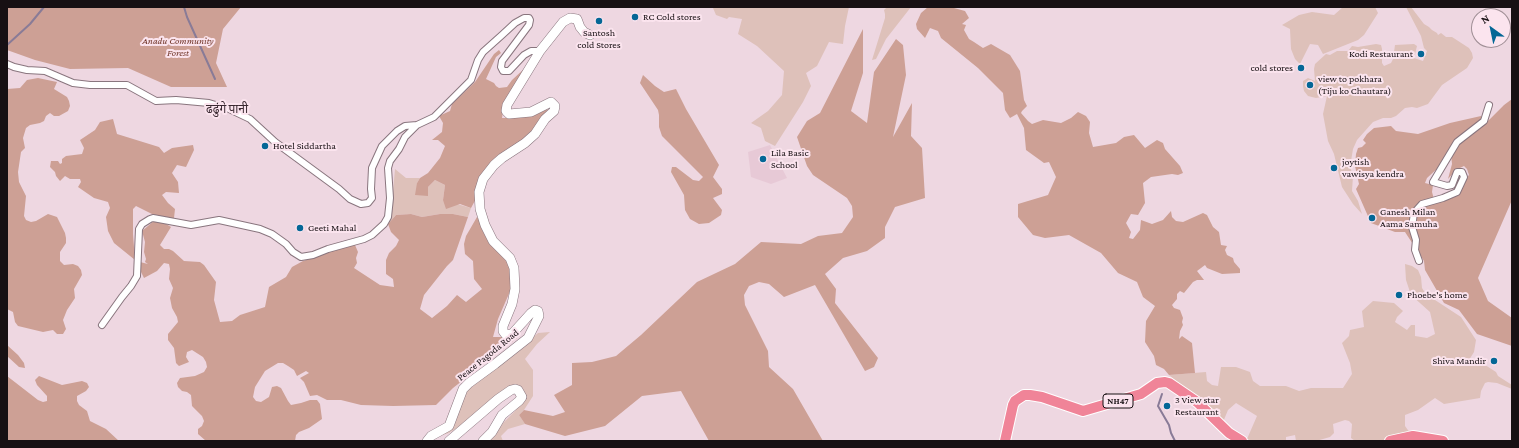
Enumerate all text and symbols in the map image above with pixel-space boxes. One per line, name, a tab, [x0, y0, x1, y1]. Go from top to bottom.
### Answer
north arrow	[1471, 8, 1511, 48]
place label: RC Cold stores	[643, 11, 701, 23]
marker: RC Cold stores	[630, 12, 640, 22]
text: N	[1479, 12, 1491, 26]
marker: Santosh cold Stores	[594, 16, 604, 26]
place label: Santosh cold Stores	[577, 27, 621, 50]
park label: Anadu Community Forest	[142, 35, 214, 58]
place label: Kodi Restaurant	[1349, 48, 1413, 60]
marker: Kodi Restaurant	[1416, 49, 1426, 59]
place label: cold stores	[1250, 62, 1293, 74]
marker: cold stores	[1296, 63, 1306, 73]
place label: view to pokhara (Tiju ko Chautara)	[1318, 73, 1391, 96]
marker: view to pokhara (Tiju ko Chautara)	[1305, 80, 1315, 90]
district label: ढढुंगे पानी	[206, 102, 248, 116]
place label: Hotel Siddartha	[273, 140, 336, 152]
marker: Hotel Siddartha	[260, 141, 270, 151]
place label: Lila Basic School	[771, 147, 809, 170]
marker: Lila Basic School	[758, 154, 768, 164]
place label: joytish vawisya kendra	[1342, 156, 1404, 180]
marker: joytish vawisya kendra	[1329, 163, 1339, 173]
place label: Ganesh Milan Aama Samuha	[1380, 206, 1438, 230]
marker: Ganesh Milan Aama Samuha	[1367, 213, 1377, 223]
place label: Geeti Mahal	[308, 222, 356, 234]
marker: Geeti Mahal	[295, 223, 305, 233]
place label: Phoebe's home	[1407, 289, 1467, 301]
marker: Phoebe's home	[1394, 290, 1404, 300]
street label: Peace Pagoda Road	[455, 327, 521, 383]
place label: Shiva Mandir	[1433, 355, 1486, 367]
marker: Shiva Mandir	[1489, 356, 1499, 366]
road number: NH47	[1103, 394, 1133, 408]
place label: 3 View star Restaurant	[1175, 394, 1219, 418]
marker: 3 View star Restaurant	[1162, 401, 1172, 411]

